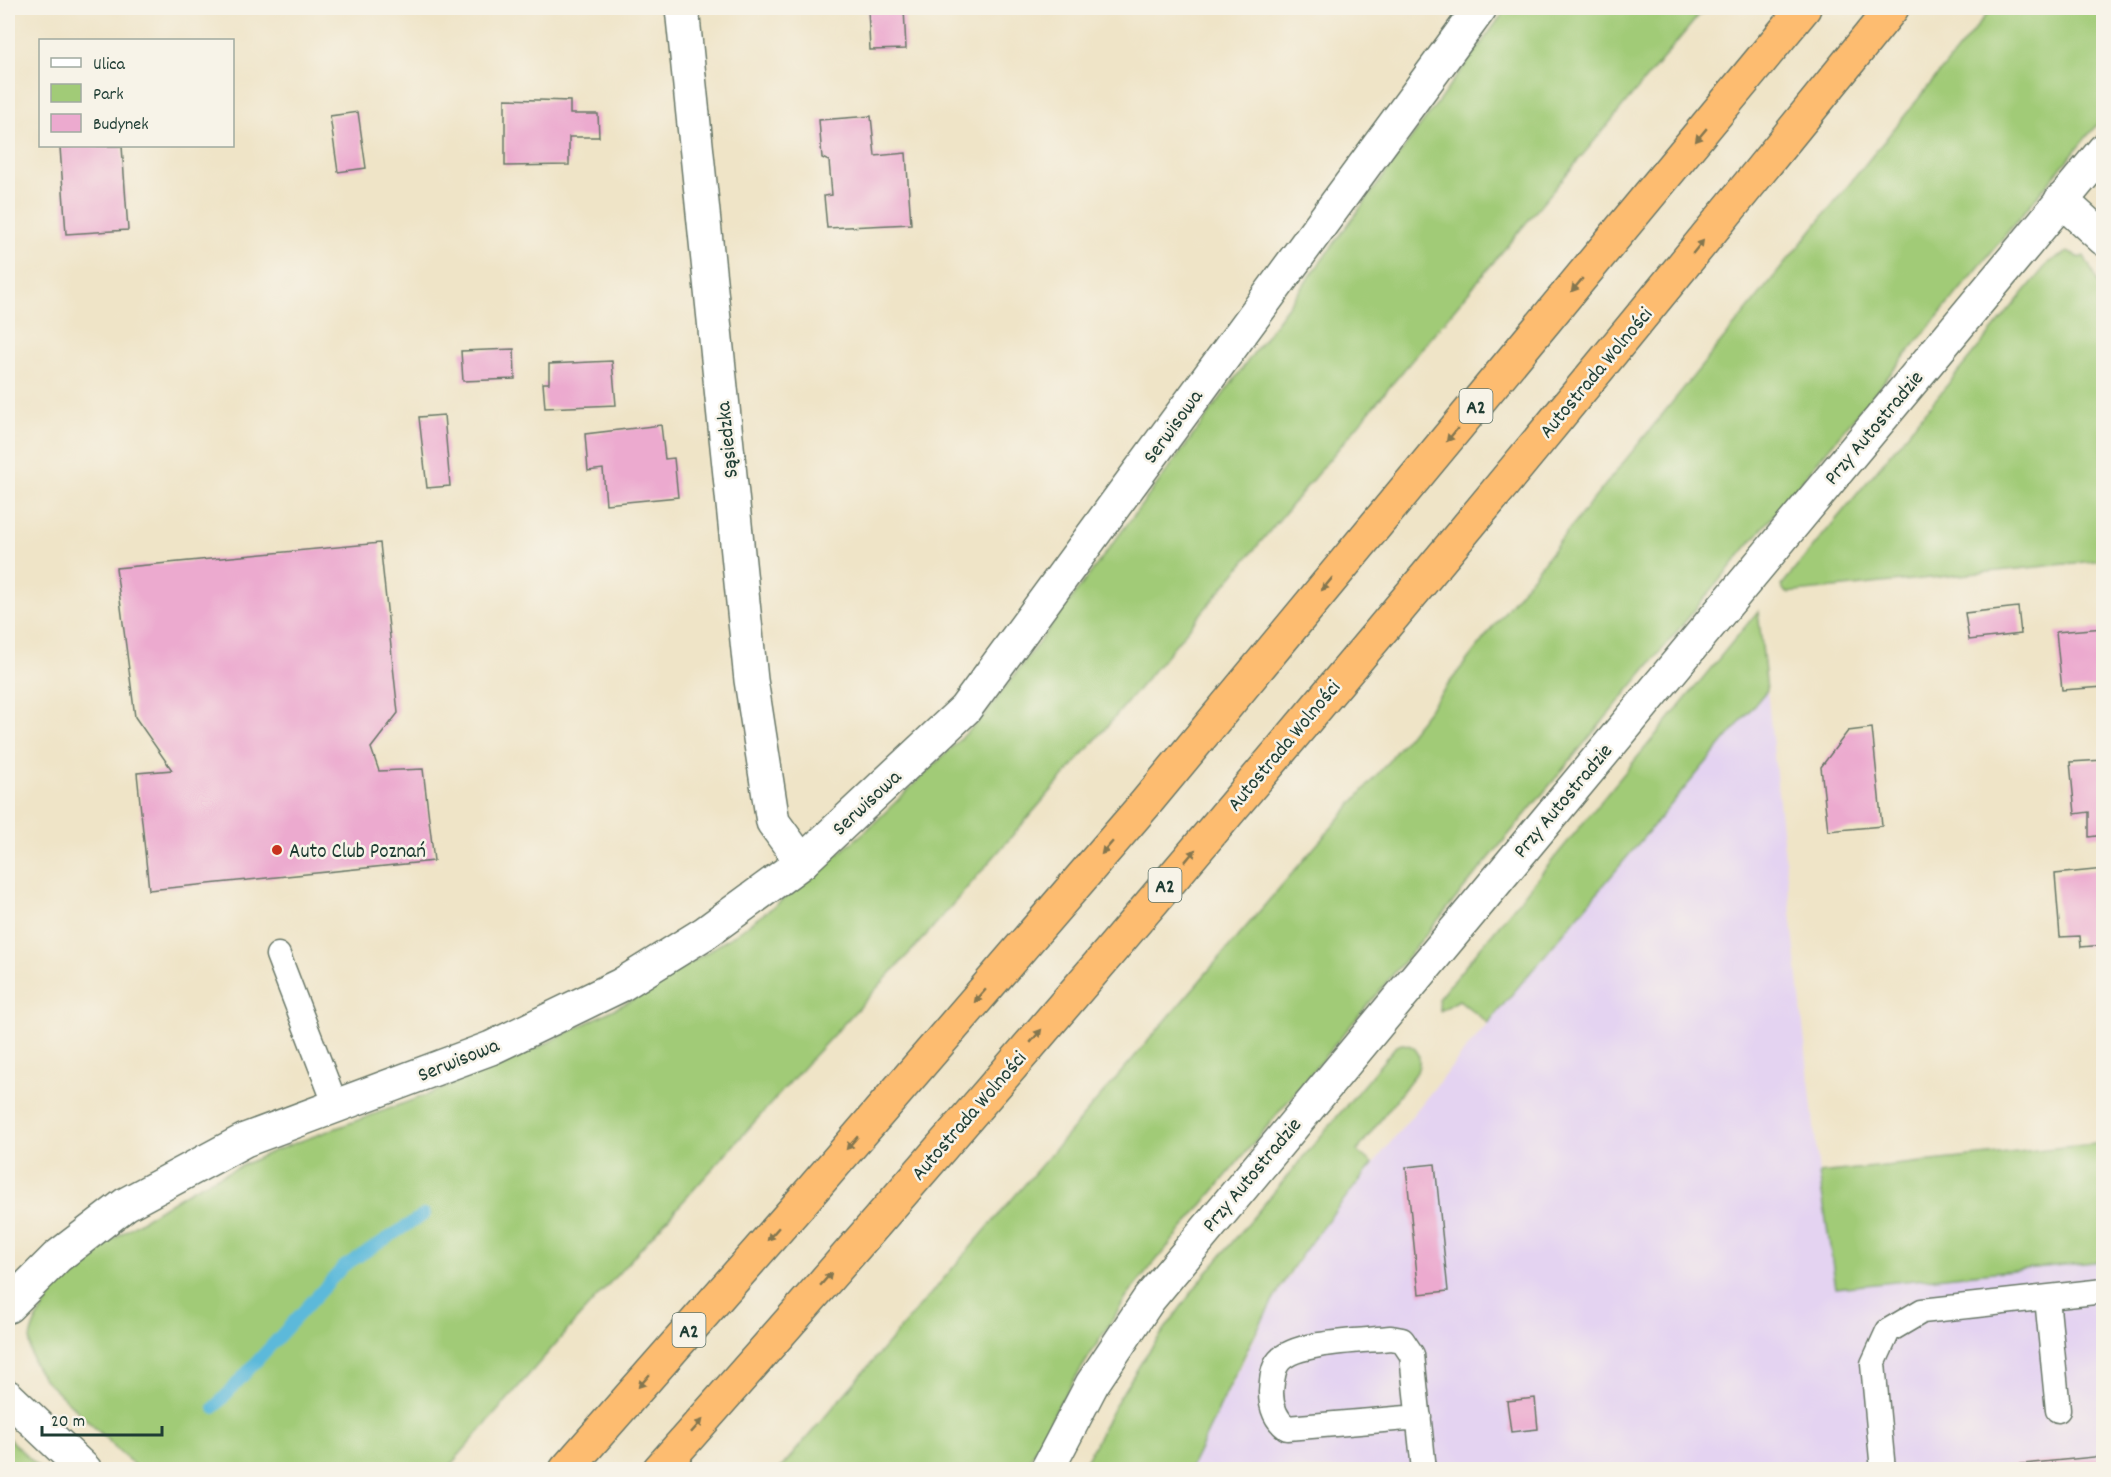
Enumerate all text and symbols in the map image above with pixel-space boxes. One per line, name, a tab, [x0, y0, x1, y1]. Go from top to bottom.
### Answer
legend	[39, 39, 234, 147]
text: Ulica	[93, 53, 125, 78]
text: Park	[93, 83, 124, 108]
text: Budynek	[93, 113, 149, 138]
one-way arrow	[1695, 127, 1708, 143]
one-way arrow	[1691, 240, 1704, 255]
one-way arrow	[1571, 277, 1583, 292]
street label: Autostrada Wolności	[1533, 302, 1661, 446]
street label: Przy Autostradzie	[1818, 365, 1932, 493]
street label: Serwisowa	[1137, 384, 1212, 471]
road number: A2	[1460, 389, 1492, 423]
street label: Sąsiedzka	[710, 399, 748, 479]
one-way arrow	[1446, 427, 1459, 442]
one-way arrow	[1322, 577, 1334, 592]
street label: Autostrada Wolności	[1221, 675, 1349, 819]
street label: Przy Autostradzie	[1507, 738, 1621, 866]
street label: Serwisowa	[827, 763, 910, 844]
place label: Auto Club Poznań	[289, 838, 426, 868]
one-way arrow	[1101, 840, 1114, 855]
marker: Auto Club Poznań	[270, 843, 284, 857]
one-way arrow	[1183, 849, 1196, 864]
road number: A2	[1148, 868, 1182, 902]
one-way arrow	[973, 988, 986, 1004]
one-way arrow	[1029, 1029, 1042, 1044]
street label: Serwisowa	[414, 1031, 505, 1092]
street label: Autostrada Wolności	[905, 1045, 1035, 1188]
street label: Przy Autostradzie	[1196, 1112, 1310, 1240]
one-way arrow	[846, 1135, 859, 1150]
one-way arrow	[767, 1226, 780, 1241]
one-way arrow	[819, 1272, 832, 1287]
road number: A2	[672, 1313, 706, 1347]
one-way arrow	[637, 1373, 651, 1388]
scale bar	[42, 1399, 162, 1437]
text: 20 m	[51, 1410, 85, 1435]
one-way arrow	[690, 1419, 703, 1434]

